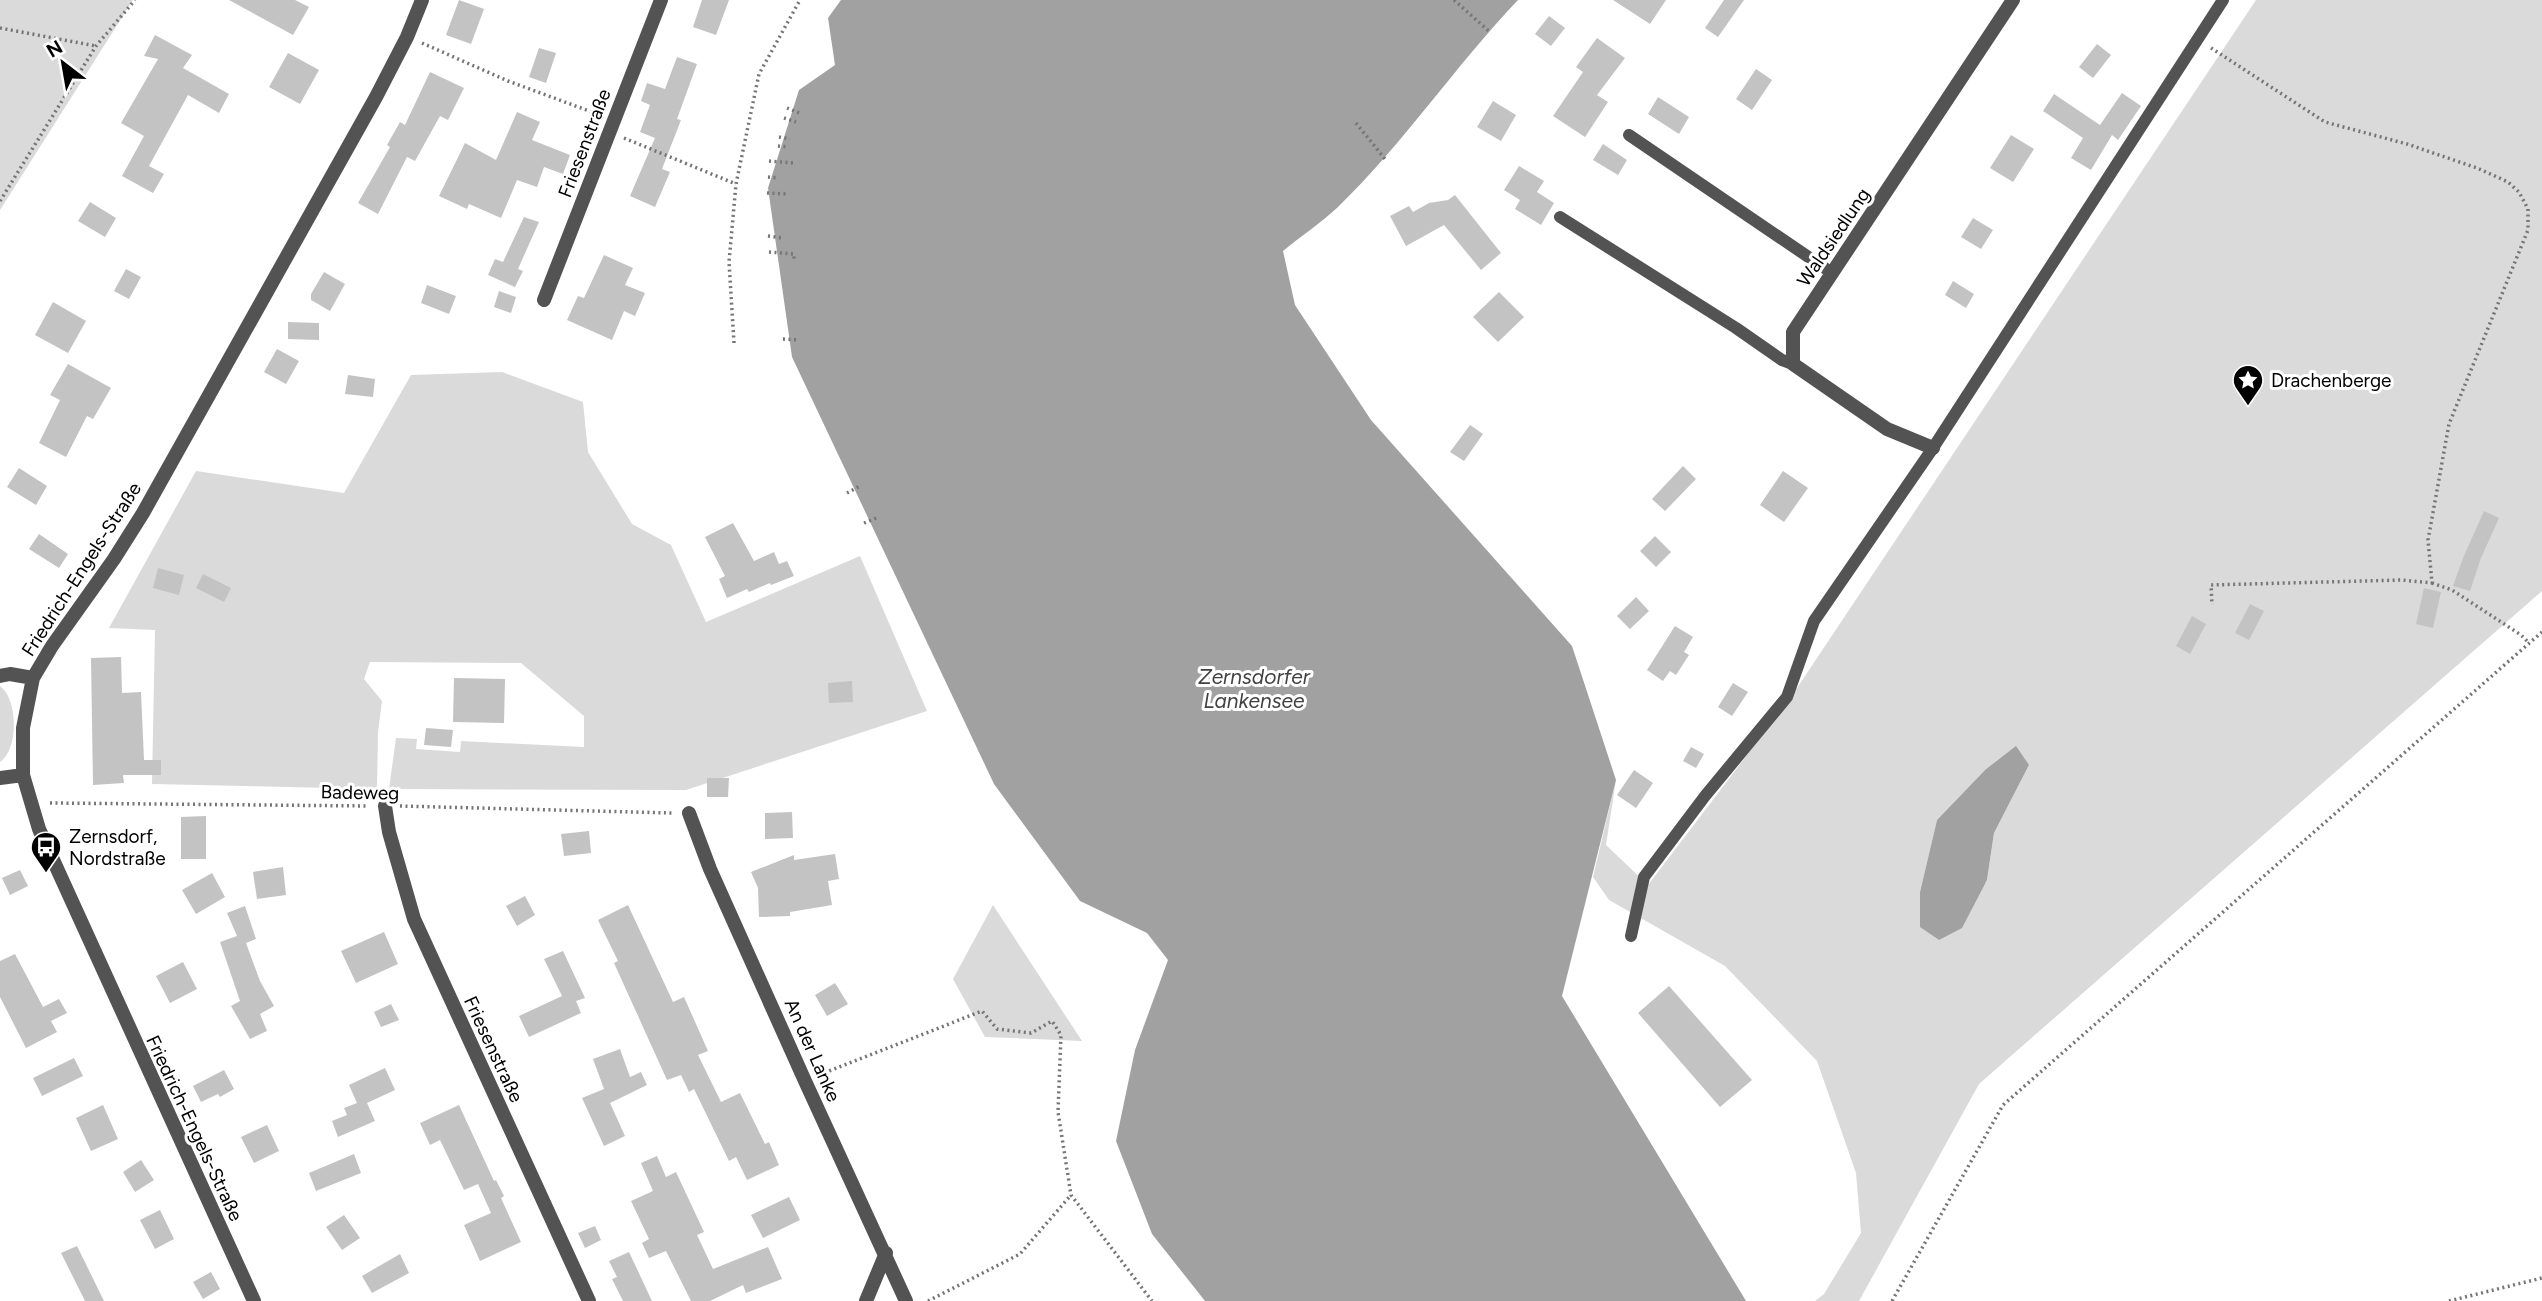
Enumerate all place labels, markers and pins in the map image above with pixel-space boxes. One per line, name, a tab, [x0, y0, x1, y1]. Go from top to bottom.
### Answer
place icon: Drachenberge	[2231, 363, 2265, 407]
place label: Drachenberge	[2271, 369, 2392, 392]
place label: Zernsdorf, Nordstraße	[69, 825, 166, 870]
bus stop icon: Zernsdorf, Nordstraße	[29, 830, 63, 874]

